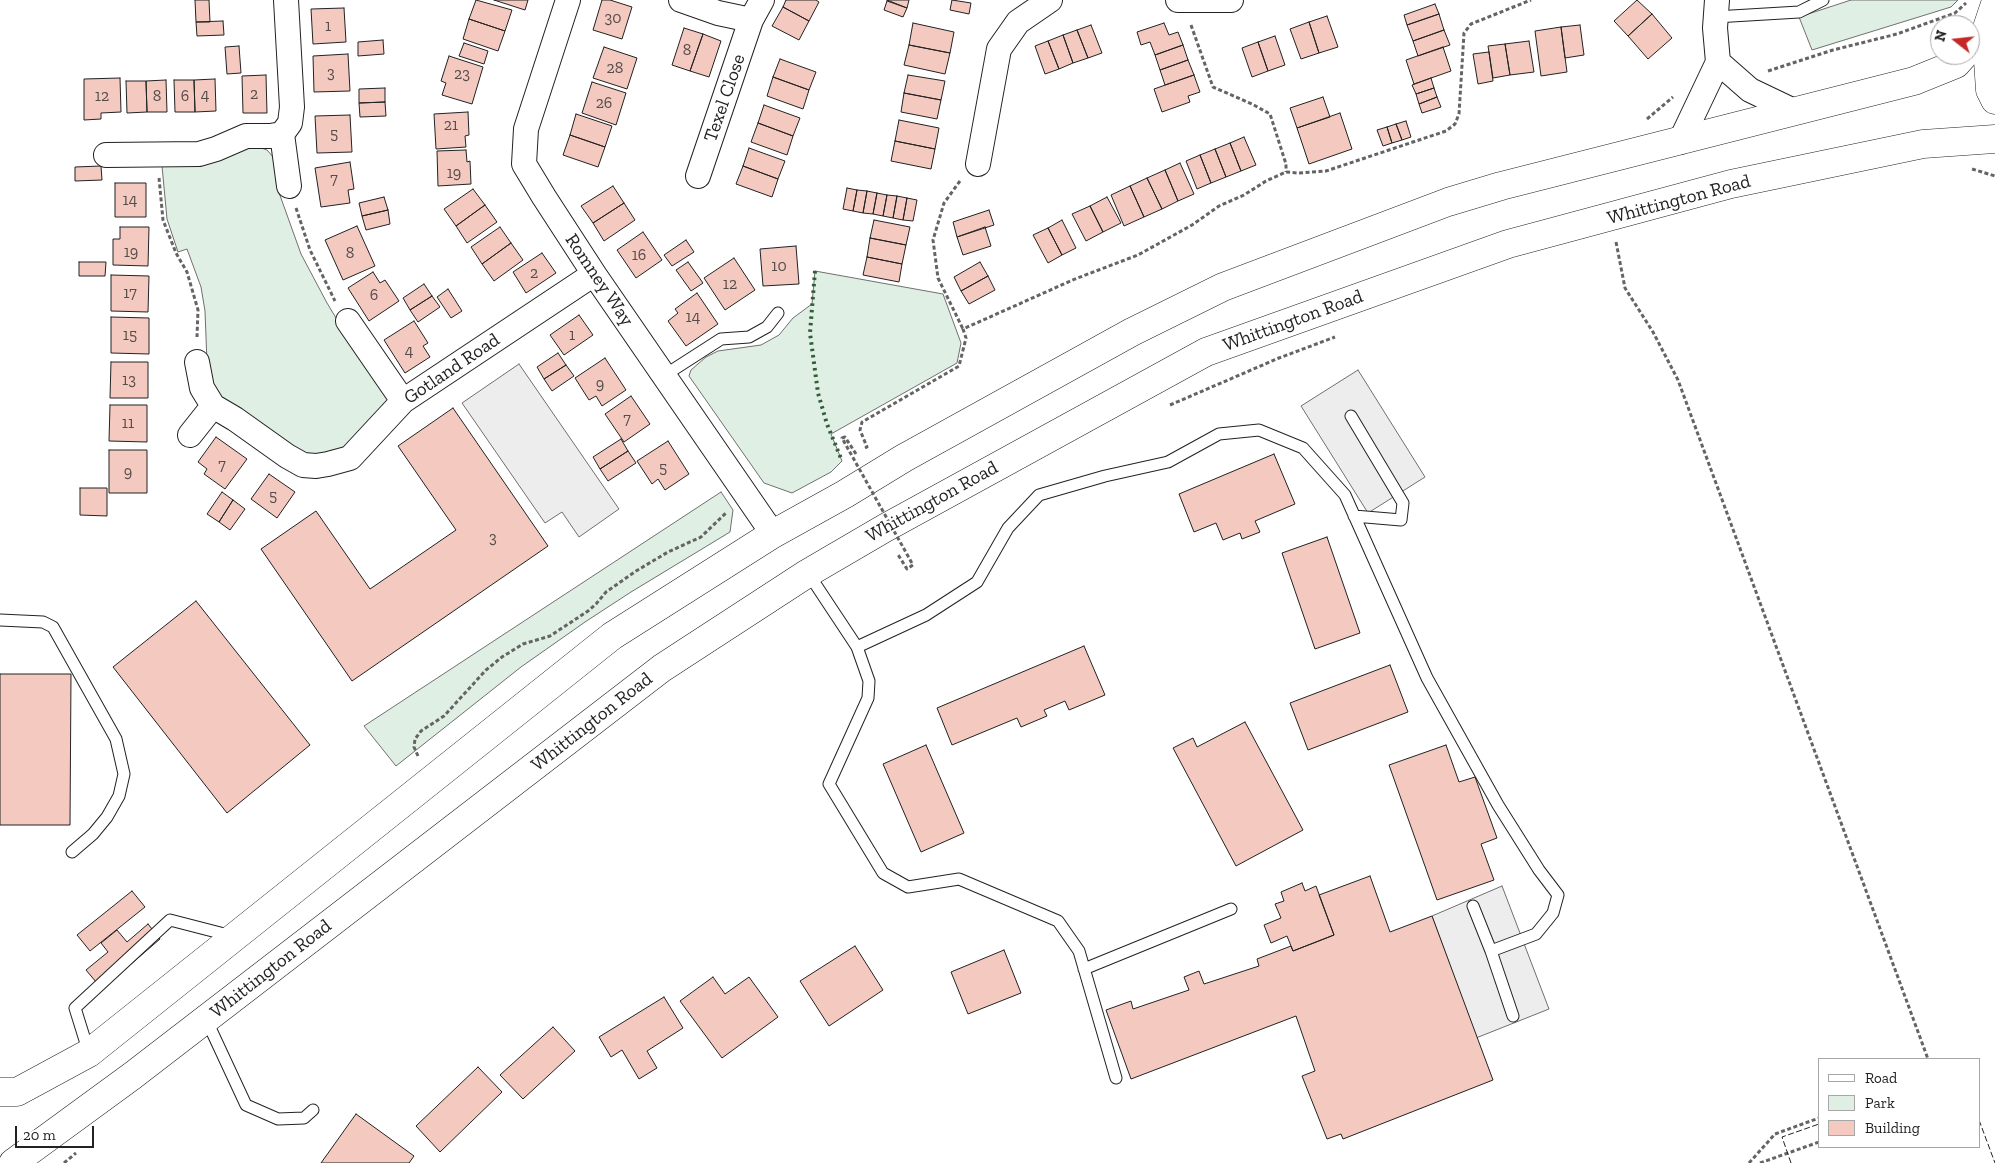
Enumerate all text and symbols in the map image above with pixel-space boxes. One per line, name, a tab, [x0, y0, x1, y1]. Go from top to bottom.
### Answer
house number: 30	[604, 8, 622, 28]
north arrow	[1930, 15, 1980, 65]
house number: 1	[325, 16, 331, 36]
text: N	[1931, 29, 1951, 43]
house number: 8	[683, 40, 691, 60]
street label: Texel Close	[699, 51, 751, 145]
house number: 28	[607, 58, 623, 78]
house number: 3	[327, 63, 335, 83]
house number: 23	[454, 64, 470, 84]
house number: 2	[250, 84, 258, 104]
house number: 4	[201, 85, 209, 105]
house number: 12	[95, 86, 109, 106]
house number: 8	[153, 86, 161, 106]
house number: 6	[181, 86, 189, 106]
house number: 26	[596, 93, 612, 113]
house number: 21	[444, 115, 458, 135]
house number: 5	[330, 124, 338, 144]
house number: 19	[447, 163, 461, 183]
house number: 7	[330, 169, 338, 189]
street label: Whittington Road	[1605, 170, 1753, 230]
house number: 14	[123, 190, 137, 210]
street label: Romney Way	[560, 229, 638, 331]
house number: 19	[124, 242, 138, 262]
house number: 8	[346, 243, 354, 263]
house number: 16	[632, 245, 646, 265]
house number: 10	[771, 256, 787, 276]
house number: 2	[530, 263, 538, 283]
house number: 12	[723, 274, 737, 294]
house number: 17	[123, 283, 137, 303]
house number: 6	[370, 285, 378, 305]
street label: Whittington Road	[1220, 285, 1366, 357]
house number: 14	[686, 307, 700, 327]
house number: 15	[123, 325, 137, 345]
house number: 1	[569, 325, 575, 345]
street label: Gotland Road	[400, 329, 504, 409]
house number: 4	[405, 341, 413, 361]
house number: 13	[122, 370, 136, 390]
house number: 9	[596, 374, 604, 394]
house number: 7	[623, 409, 631, 429]
house number: 11	[122, 413, 134, 433]
house number: 7	[218, 455, 226, 475]
street label: Whittington Road	[862, 456, 1002, 548]
house number: 5	[659, 458, 667, 478]
house number: 9	[124, 462, 132, 482]
house number: 5	[269, 486, 277, 506]
house number: 3	[489, 528, 497, 548]
street label: Whittington Road	[527, 668, 657, 776]
street label: Whittington Road	[206, 915, 336, 1023]
legend	[1818, 1058, 1980, 1148]
text: Road	[1865, 1069, 1897, 1087]
text: Park	[1865, 1094, 1895, 1112]
scale bar	[18, 1116, 96, 1148]
text: Building	[1865, 1119, 1920, 1137]
text: 20 m	[23, 1126, 56, 1144]

